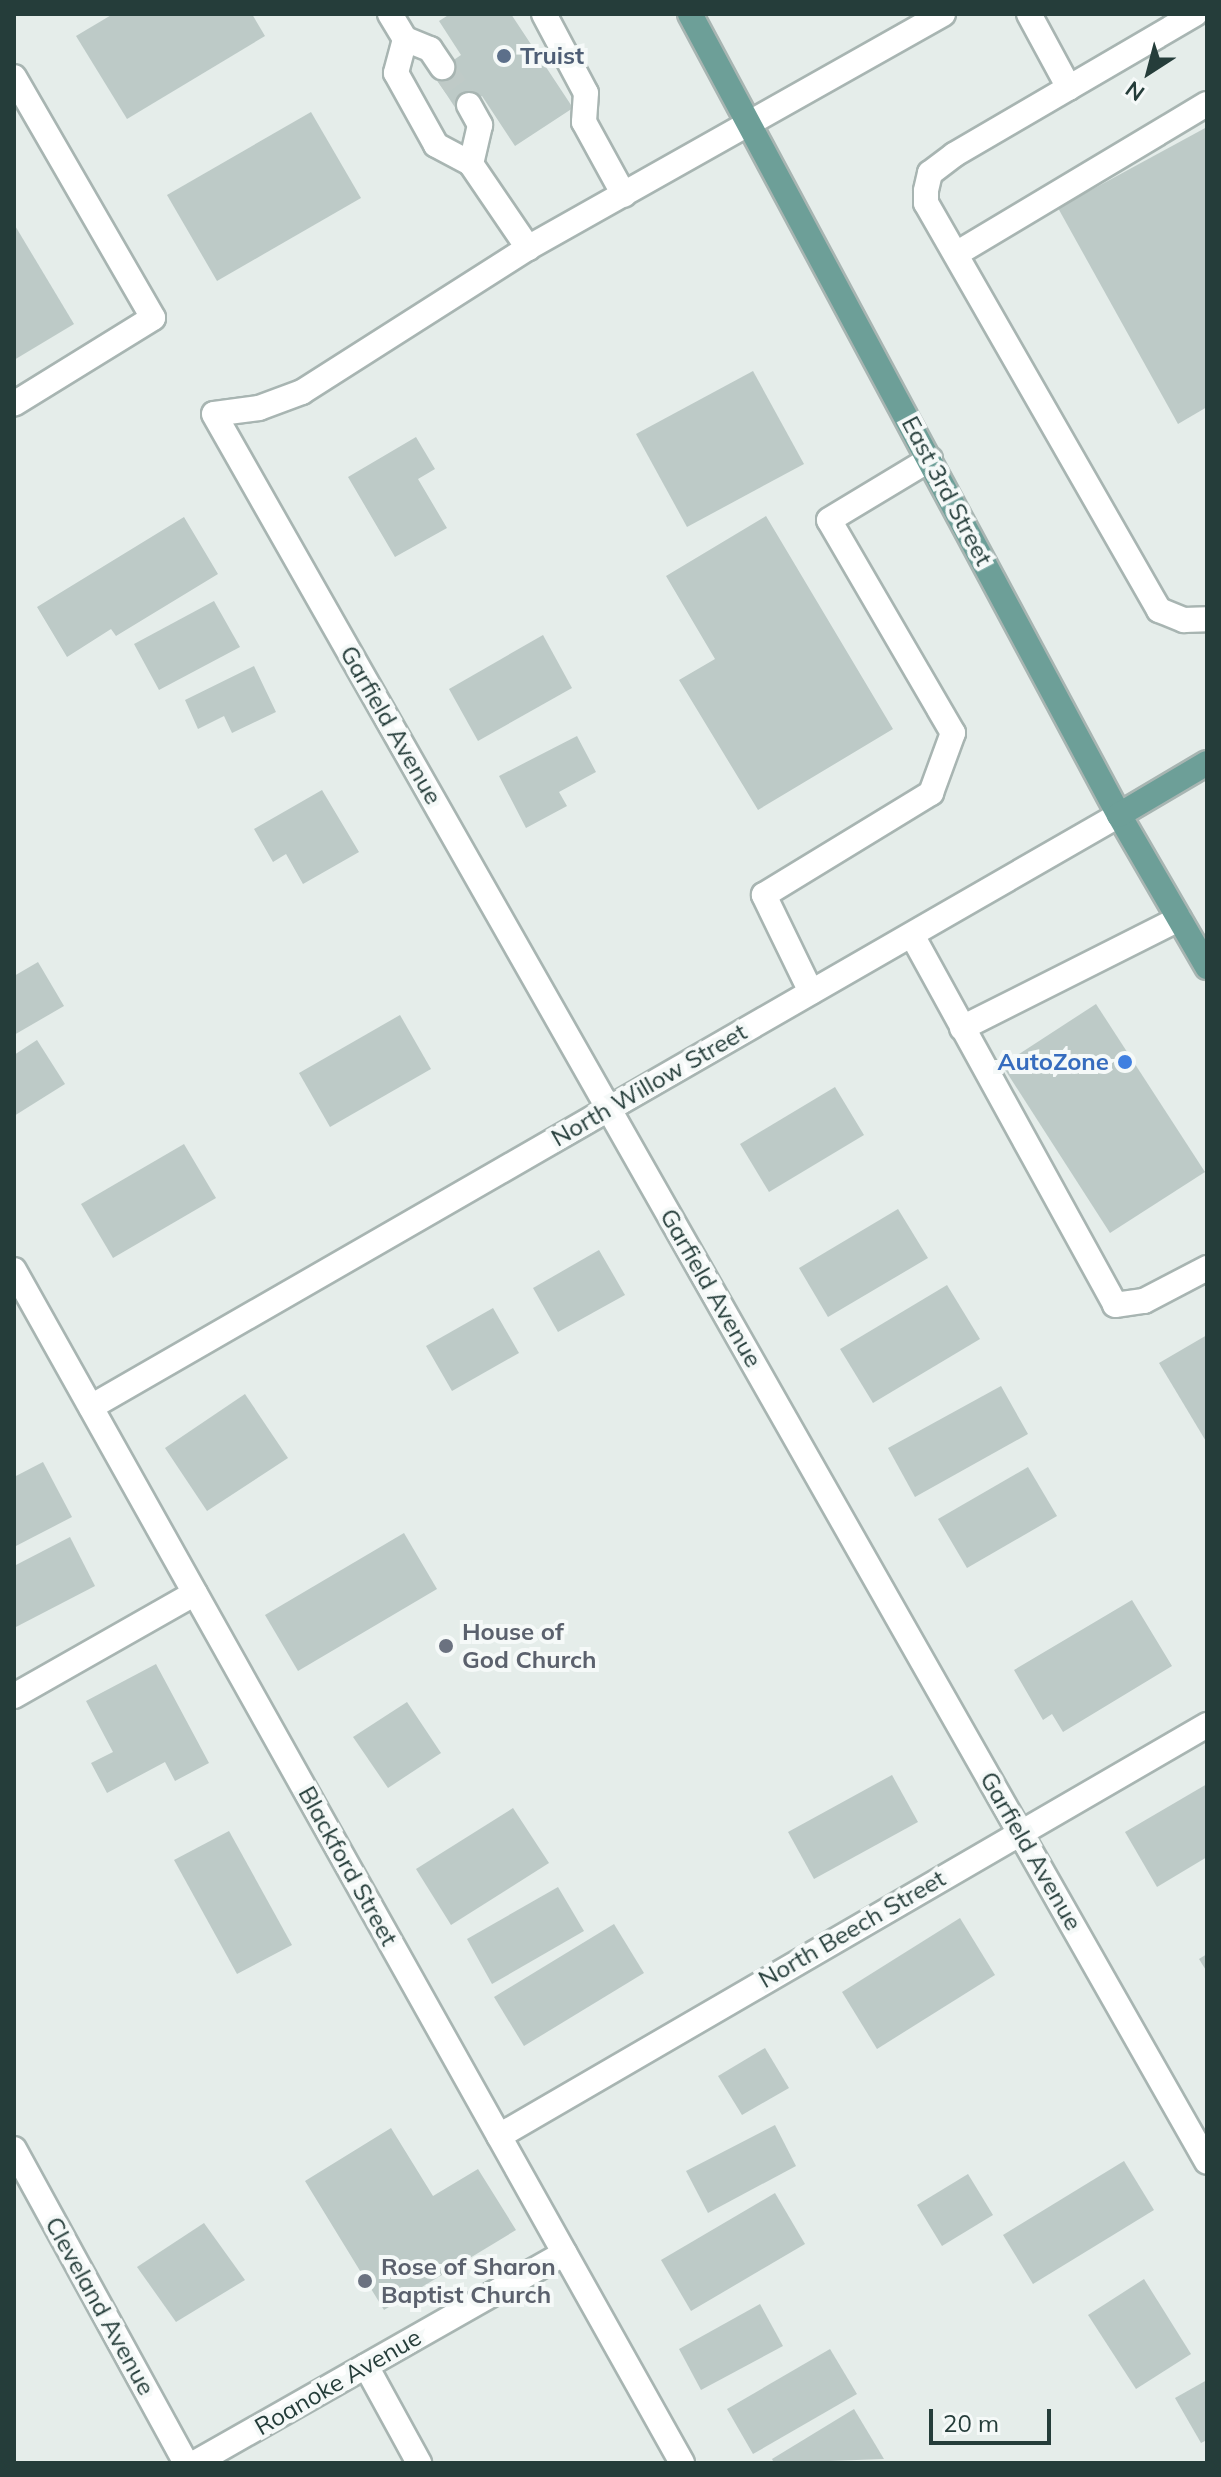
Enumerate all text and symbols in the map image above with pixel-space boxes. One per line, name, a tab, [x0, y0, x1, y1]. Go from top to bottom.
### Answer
north arrow	[1109, 32, 1189, 112]
place label: Truist	[520, 42, 584, 70]
marker: Truist	[495, 47, 513, 65]
text: N	[1120, 75, 1150, 108]
street label: East 3rd Street	[896, 411, 998, 571]
street label: Garfield Avenue	[334, 641, 448, 809]
street label: North Willow Street	[546, 1017, 752, 1153]
place label: AutoZone	[997, 1048, 1109, 1076]
marker: AutoZone	[1116, 1053, 1134, 1071]
street label: Garfield Avenue	[654, 1204, 768, 1372]
place label: House of God Church	[462, 1618, 596, 1674]
marker: House of God Church	[437, 1637, 455, 1655]
street label: Garfield Avenue	[974, 1767, 1088, 1935]
street label: Blackford Street	[292, 1781, 404, 1951]
street label: North Beech Street	[754, 1864, 950, 1994]
street label: Cleveland Avenue	[39, 2212, 161, 2400]
place label: Rose of Sharon Baptist Church	[381, 2253, 556, 2309]
marker: Rose of Sharon Baptist Church	[356, 2272, 374, 2290]
street label: Roanoke Avenue	[250, 2323, 426, 2441]
scale bar	[933, 2393, 1055, 2443]
text: 20 m	[943, 2408, 999, 2438]

